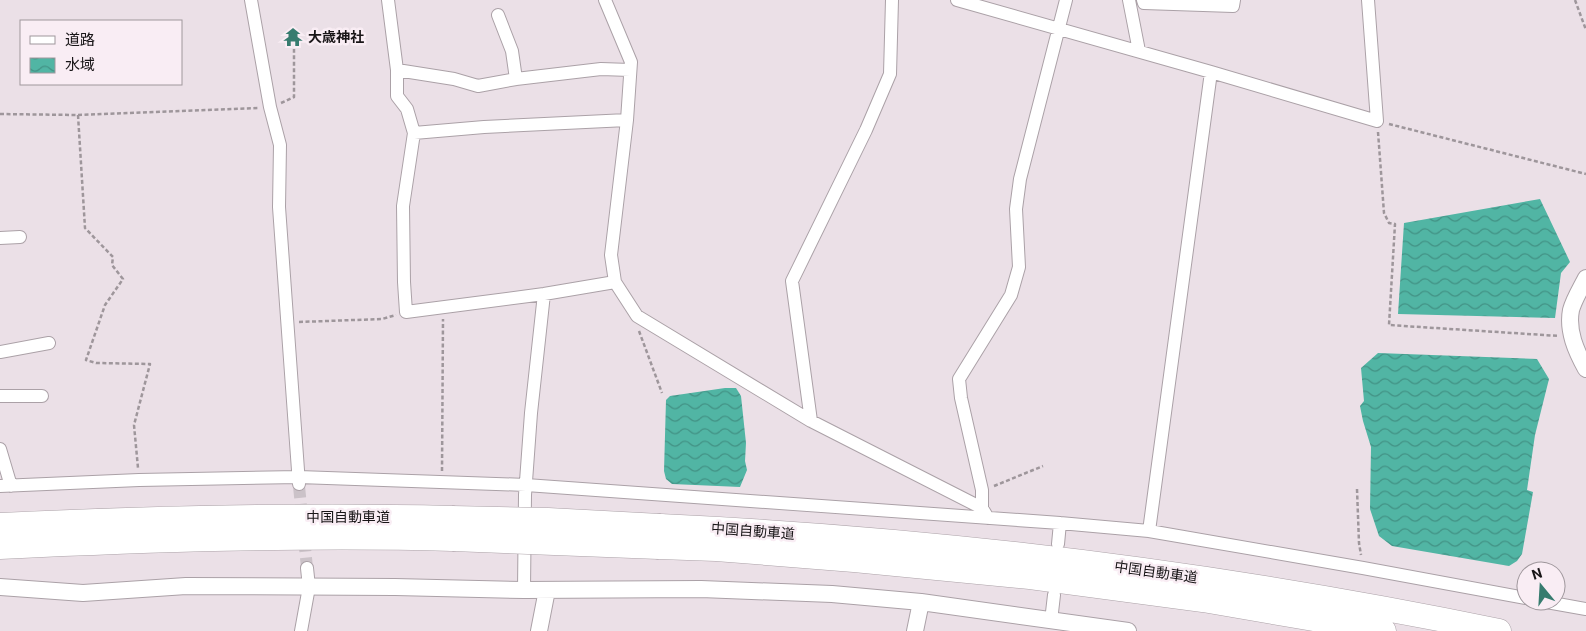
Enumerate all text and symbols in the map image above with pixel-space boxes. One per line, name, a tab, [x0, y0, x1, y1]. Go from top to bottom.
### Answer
legend	[20, 20, 182, 85]
temple icon: 大歳神社	[282, 26, 304, 48]
place label: 大歳神社	[308, 29, 364, 45]
text: 道路	[65, 31, 95, 49]
text: 水域	[65, 56, 95, 74]
street label: 中国自動車道	[306, 509, 390, 525]
street label: 中国自動車道	[711, 520, 795, 542]
street label: 中国自動車道	[1113, 558, 1199, 586]
north arrow	[1516, 561, 1566, 611]
text: N	[1530, 564, 1544, 583]

